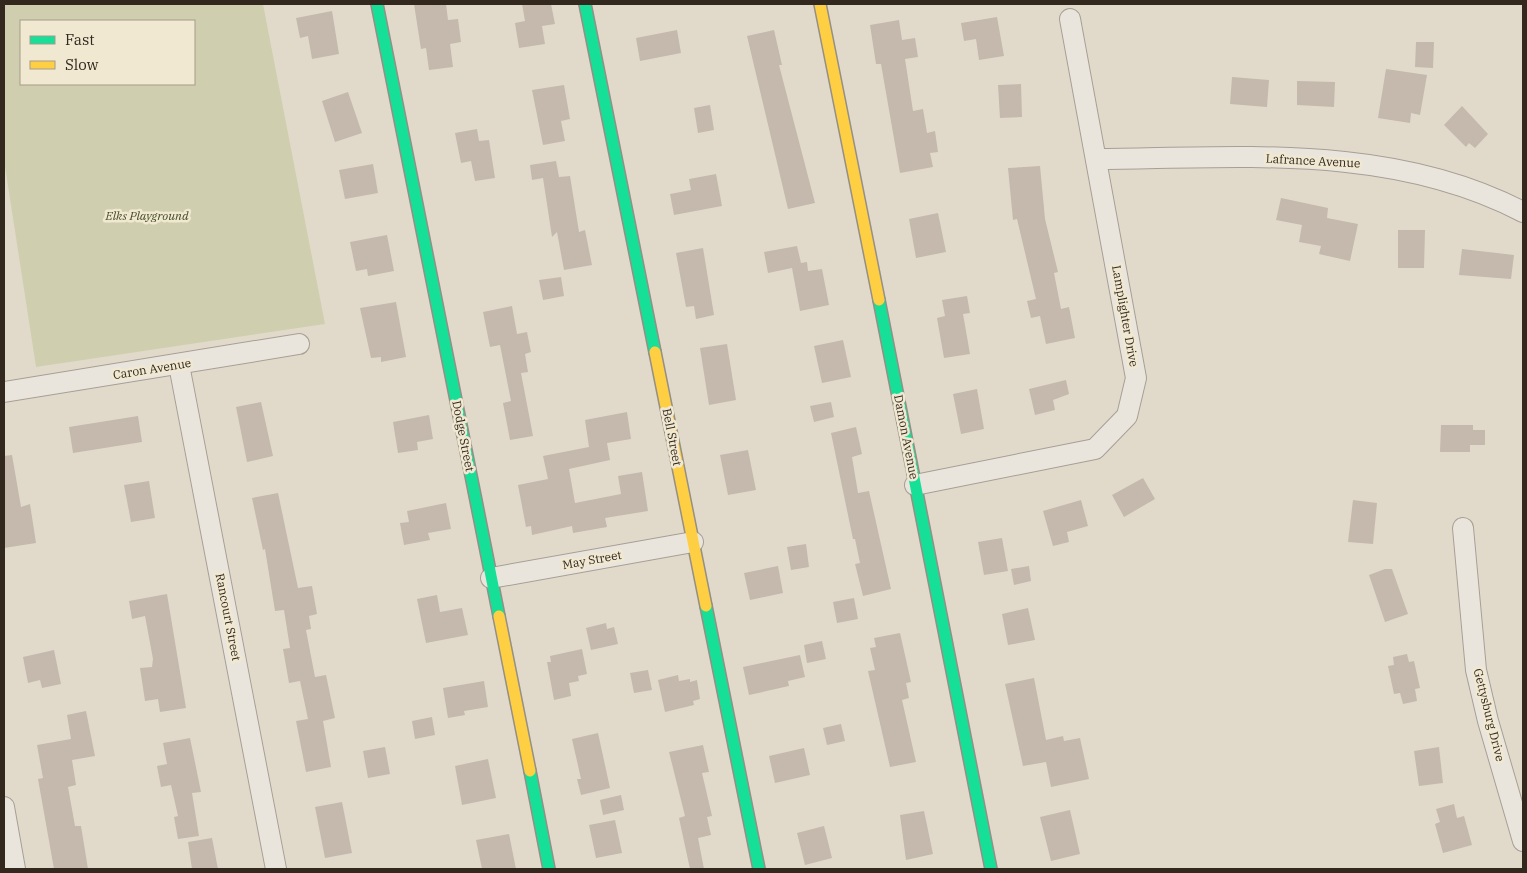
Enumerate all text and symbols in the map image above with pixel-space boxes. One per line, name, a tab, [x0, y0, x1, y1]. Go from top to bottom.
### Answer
legend	[20, 20, 195, 85]
text: Fast	[65, 30, 95, 49]
text: Slow	[65, 55, 99, 74]
street label: Lafrance Avenue	[1265, 151, 1361, 170]
park label: Elks Playground	[105, 208, 189, 223]
street label: Lamplighter Drive	[1109, 264, 1142, 368]
street label: Caron Avenue	[112, 355, 192, 382]
street label: Damon Avenue	[891, 393, 922, 480]
street label: Dodge Street	[449, 399, 478, 473]
street label: Bell Street	[660, 407, 685, 467]
street label: May Street	[561, 547, 623, 572]
street label: Rancourt Street	[213, 572, 244, 662]
street label: Gettysburg Drive	[1471, 667, 1508, 763]

